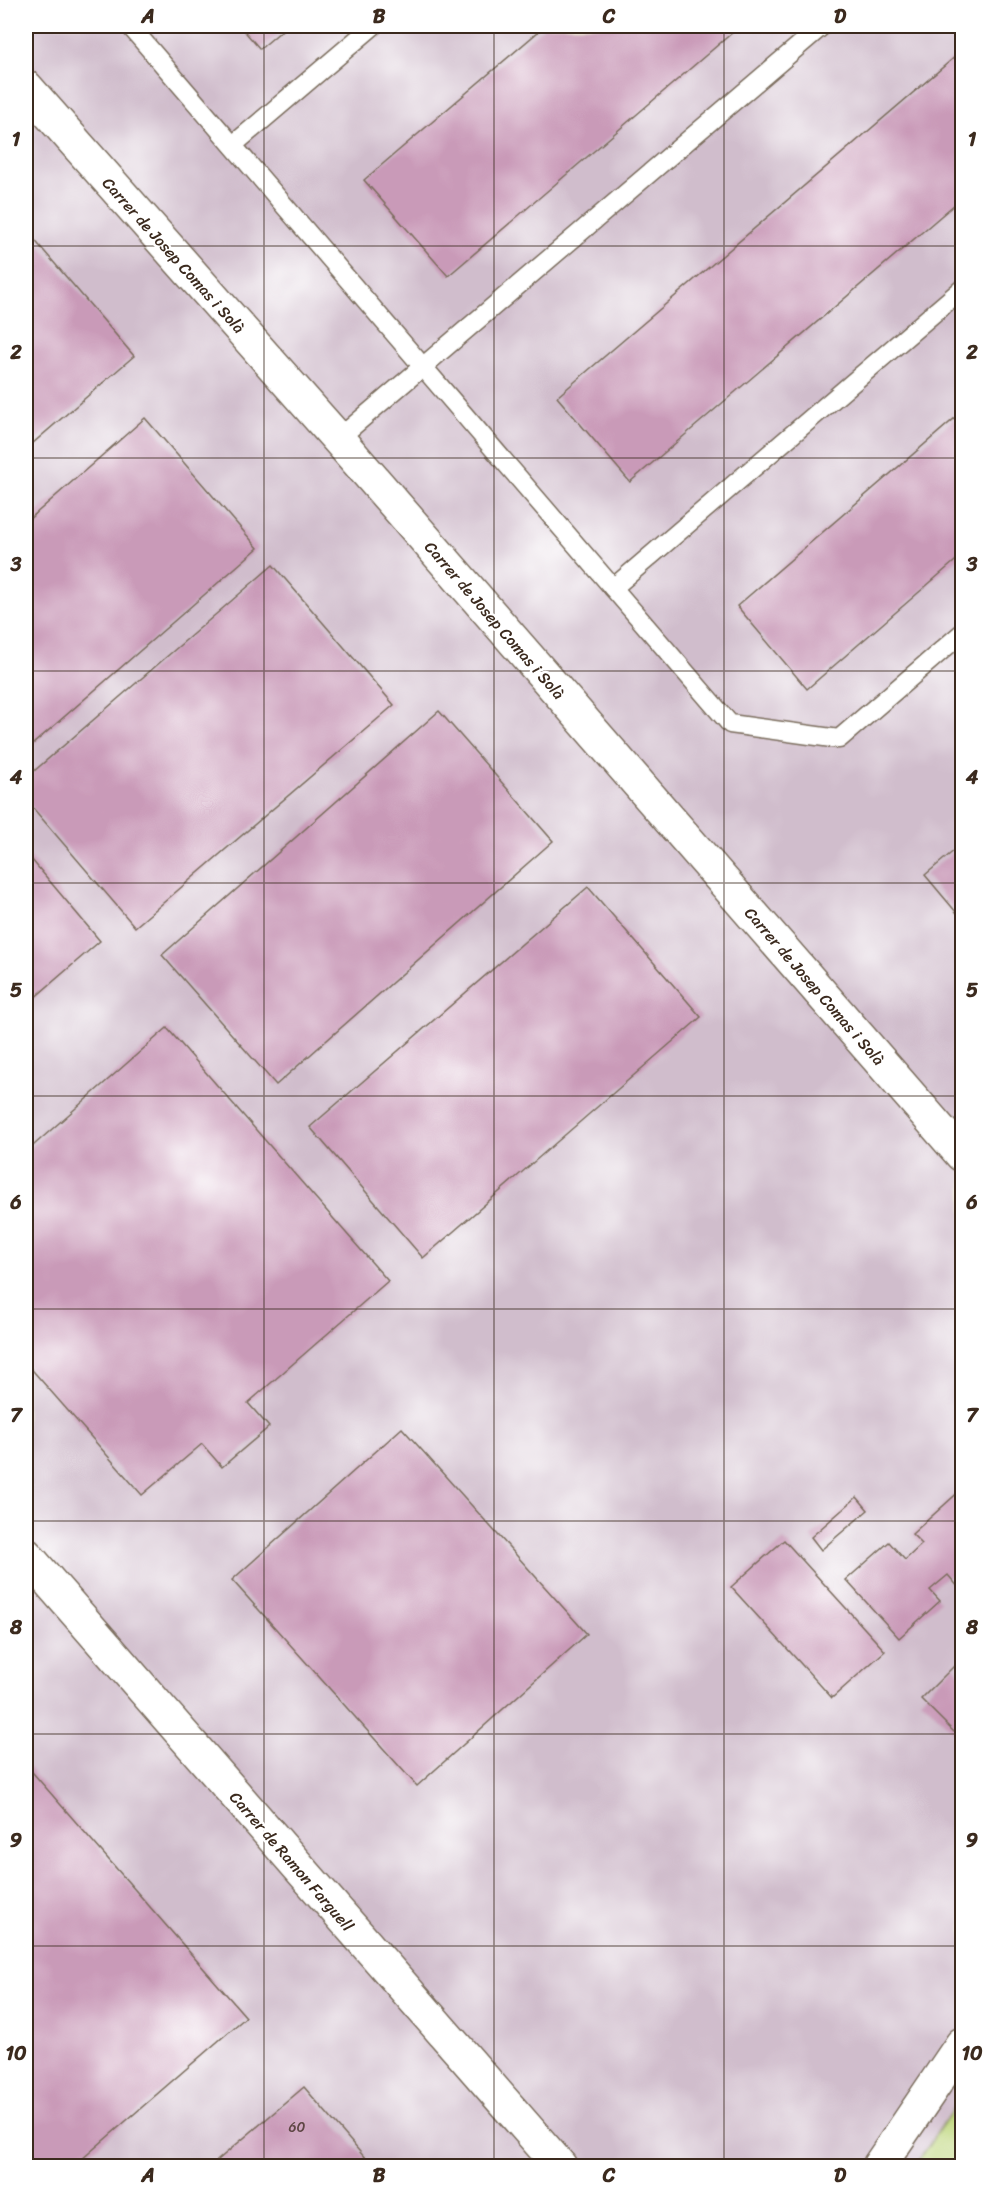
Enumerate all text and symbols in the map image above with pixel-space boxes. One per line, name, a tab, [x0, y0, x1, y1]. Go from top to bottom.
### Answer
text: A	[140, 0, 155, 34]
text: B	[373, 0, 386, 34]
text: C	[602, 0, 616, 34]
text: D	[834, 0, 847, 34]
text: 1	[12, 122, 21, 157]
text: 1	[968, 122, 977, 157]
street label: Carrer de Josep Comas i Solà	[95, 170, 252, 341]
text: 2	[9, 335, 22, 370]
text: 2	[965, 335, 978, 370]
street label: Carrer de Josep Comas i Solà	[417, 534, 572, 706]
text: 3	[10, 547, 22, 582]
text: 3	[966, 547, 978, 582]
text: 4	[9, 760, 23, 795]
text: 4	[965, 760, 979, 795]
street label: Carrer de Josep Comas i Solà	[737, 900, 892, 1072]
text: 5	[10, 973, 22, 1008]
text: 5	[966, 973, 978, 1008]
text: 6	[9, 1185, 22, 1220]
text: 6	[965, 1185, 978, 1220]
text: 7	[10, 1398, 23, 1433]
text: 7	[966, 1398, 979, 1433]
text: 8	[9, 1610, 23, 1645]
text: 8	[965, 1610, 979, 1645]
street label: Carrer de Ramon Farguell	[222, 1784, 361, 1939]
text: 9	[10, 1823, 22, 1858]
text: 9	[966, 1823, 978, 1858]
text: 10	[5, 2036, 27, 2071]
text: 10	[961, 2036, 983, 2071]
house number: 60	[289, 2115, 306, 2140]
text: A	[140, 2158, 155, 2192]
text: B	[373, 2158, 386, 2192]
text: C	[602, 2158, 616, 2192]
text: D	[834, 2158, 847, 2192]

